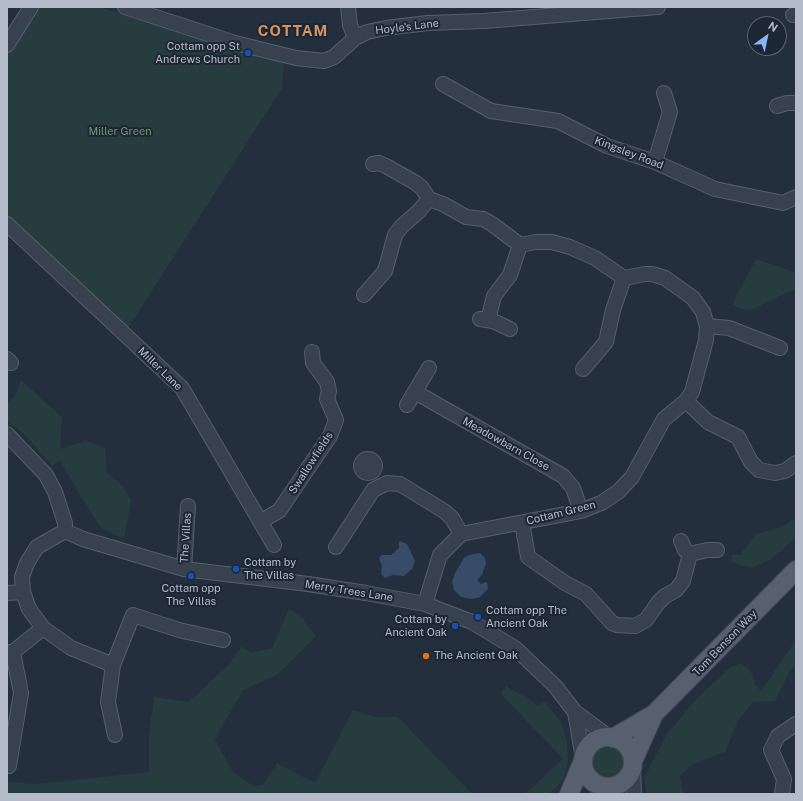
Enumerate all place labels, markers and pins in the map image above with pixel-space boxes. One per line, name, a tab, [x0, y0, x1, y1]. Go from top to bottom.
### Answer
place label: Cottam opp St Andrews Church	[155, 40, 240, 66]
marker: Cottam opp St Andrews Church	[243, 48, 253, 58]
place label: Cottam by The Villas	[244, 556, 296, 582]
marker: Cottam by The Villas	[231, 564, 241, 574]
marker: Cottam opp The Villas	[186, 571, 196, 581]
place label: Cottam opp The Villas	[161, 582, 221, 608]
place label: Cottam opp The Ancient Oak	[486, 604, 567, 630]
marker: Cottam opp The Ancient Oak	[473, 612, 483, 622]
place label: Cottam by Ancient Oak	[385, 613, 447, 639]
marker: Cottam by Ancient Oak	[450, 621, 460, 631]
place label: The Ancient Oak	[434, 649, 518, 663]
marker: The Ancient Oak	[421, 651, 431, 661]

